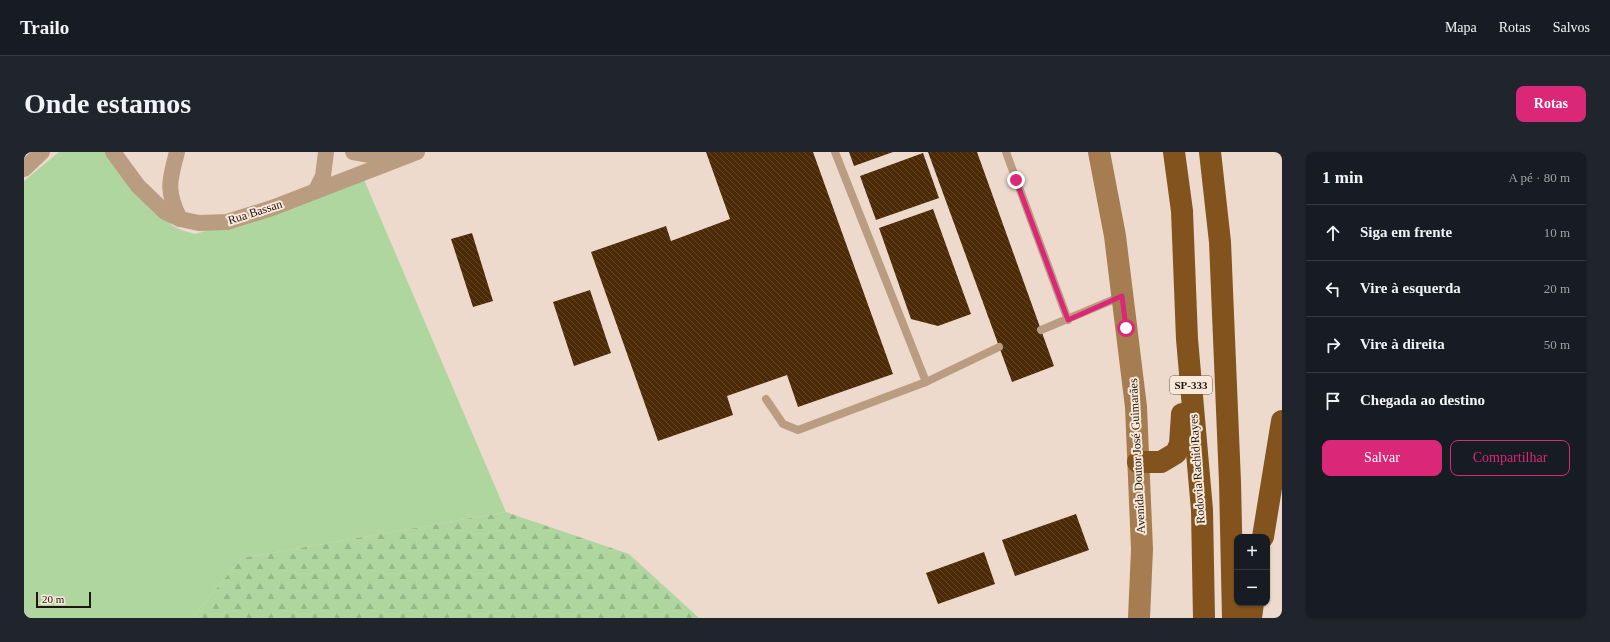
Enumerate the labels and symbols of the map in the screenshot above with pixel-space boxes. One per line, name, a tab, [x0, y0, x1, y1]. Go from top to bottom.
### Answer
route end	[1007, 171, 1025, 189]
street label: Rua Bassan	[226, 197, 284, 227]
route start	[1117, 319, 1135, 337]
road number: SP-333	[1170, 376, 1212, 394]
street label: Avenida Doutor José Guimarães	[1126, 378, 1148, 534]
street label: Rodovia Rachid Rayes	[1186, 413, 1208, 524]
scale bar	[36, 590, 91, 609]

